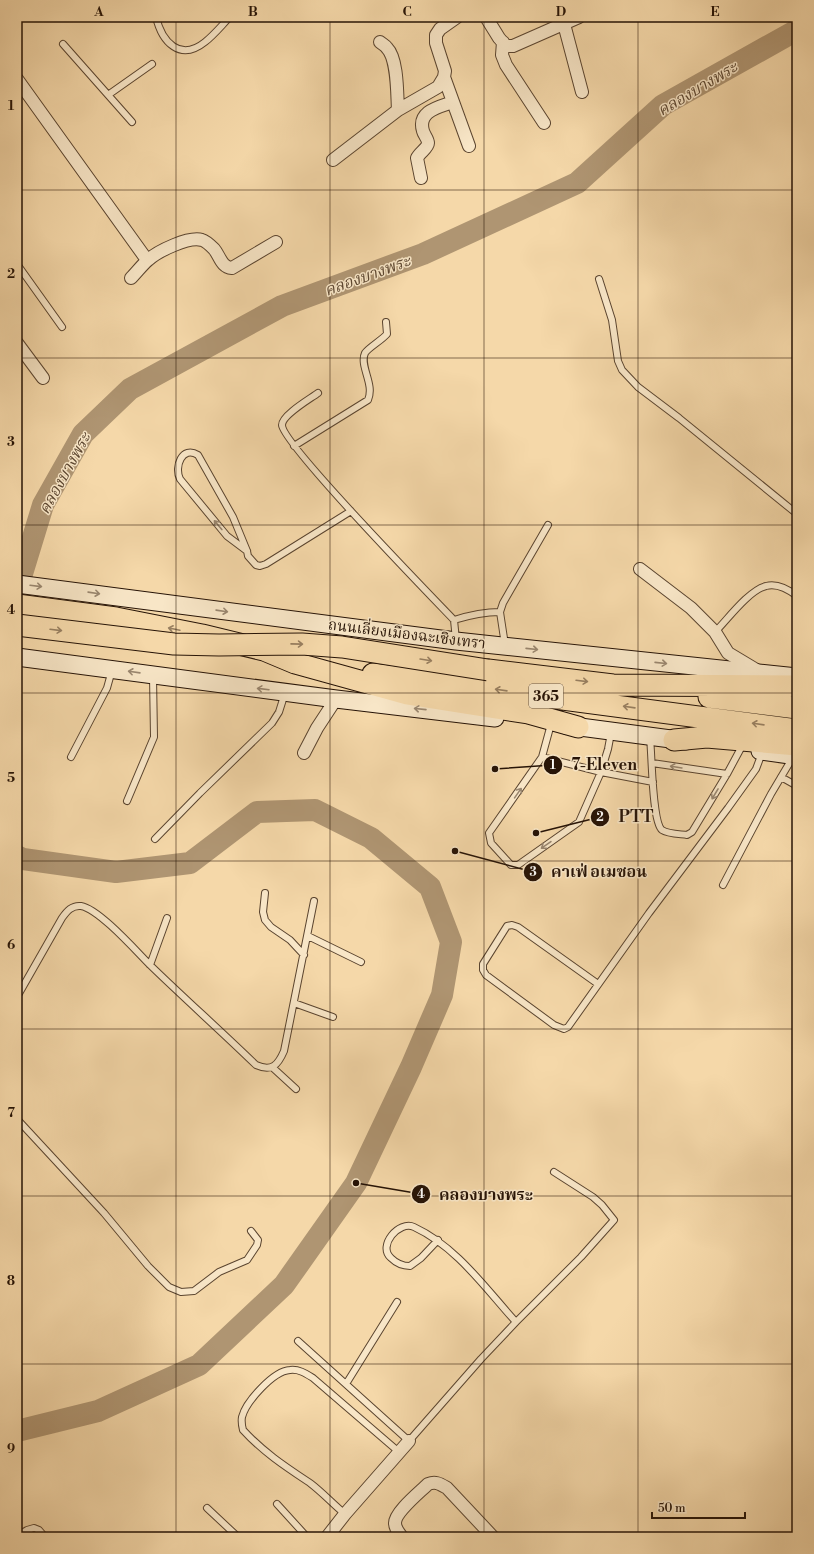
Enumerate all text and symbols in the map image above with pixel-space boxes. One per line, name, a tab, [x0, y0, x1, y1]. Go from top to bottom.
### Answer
text: A	[93, 4, 104, 20]
text: B	[248, 4, 258, 20]
text: C	[402, 4, 412, 20]
text: D	[556, 4, 566, 20]
text: E	[710, 4, 720, 20]
water label: คลองบางพระ	[654, 56, 742, 121]
text: 1	[8, 98, 15, 114]
water label: คลองบางพระ	[322, 251, 414, 301]
text: 2	[7, 266, 15, 282]
water label: คลองบางพระ	[34, 428, 96, 518]
text: 3	[7, 434, 15, 450]
one-way arrow	[213, 520, 222, 531]
one-way arrow	[29, 582, 42, 590]
one-way arrow	[87, 590, 100, 597]
text: 4	[7, 602, 16, 618]
one-way arrow	[216, 607, 229, 615]
street label: ถนนเลี่ยงเมืองฉะเชิงเทรา	[327, 613, 487, 654]
one-way arrow	[168, 624, 181, 632]
one-way arrow	[49, 626, 62, 634]
one-way arrow	[290, 640, 303, 648]
one-way arrow	[525, 645, 538, 653]
one-way arrow	[419, 656, 432, 664]
one-way arrow	[654, 659, 667, 666]
one-way arrow	[128, 668, 141, 676]
one-way arrow	[575, 677, 588, 685]
road number: 365	[529, 684, 563, 708]
one-way arrow	[257, 685, 270, 693]
one-way arrow	[495, 686, 508, 694]
one-way arrow	[623, 703, 636, 711]
one-way arrow	[414, 705, 427, 713]
one-way arrow	[752, 720, 765, 728]
callout: 7-Eleven	[543, 751, 645, 779]
text: 7-Eleven	[571, 755, 637, 775]
text: 1	[550, 758, 556, 773]
one-way arrow	[670, 763, 683, 771]
text: 5	[7, 770, 15, 786]
one-way arrow	[514, 787, 522, 798]
one-way arrow	[711, 788, 719, 799]
callout: PTT	[590, 803, 661, 831]
text: PTT	[619, 807, 654, 827]
text: 2	[596, 810, 604, 825]
one-way arrow	[541, 841, 552, 849]
callout: คาเฟ่ อเมซอน	[523, 858, 655, 886]
text: คาเฟ่ อเมซอน	[551, 862, 647, 882]
text: 3	[529, 865, 537, 880]
text: 6	[7, 937, 15, 953]
text: 7	[7, 1105, 15, 1121]
callout: คลองบางพระ	[411, 1180, 541, 1208]
text: คลองบางพระ	[439, 1185, 533, 1205]
text: 4	[417, 1187, 425, 1202]
text: 8	[7, 1273, 15, 1289]
text: 9	[7, 1441, 15, 1457]
scale bar	[652, 1494, 745, 1520]
text: 50 m	[658, 1501, 686, 1516]

